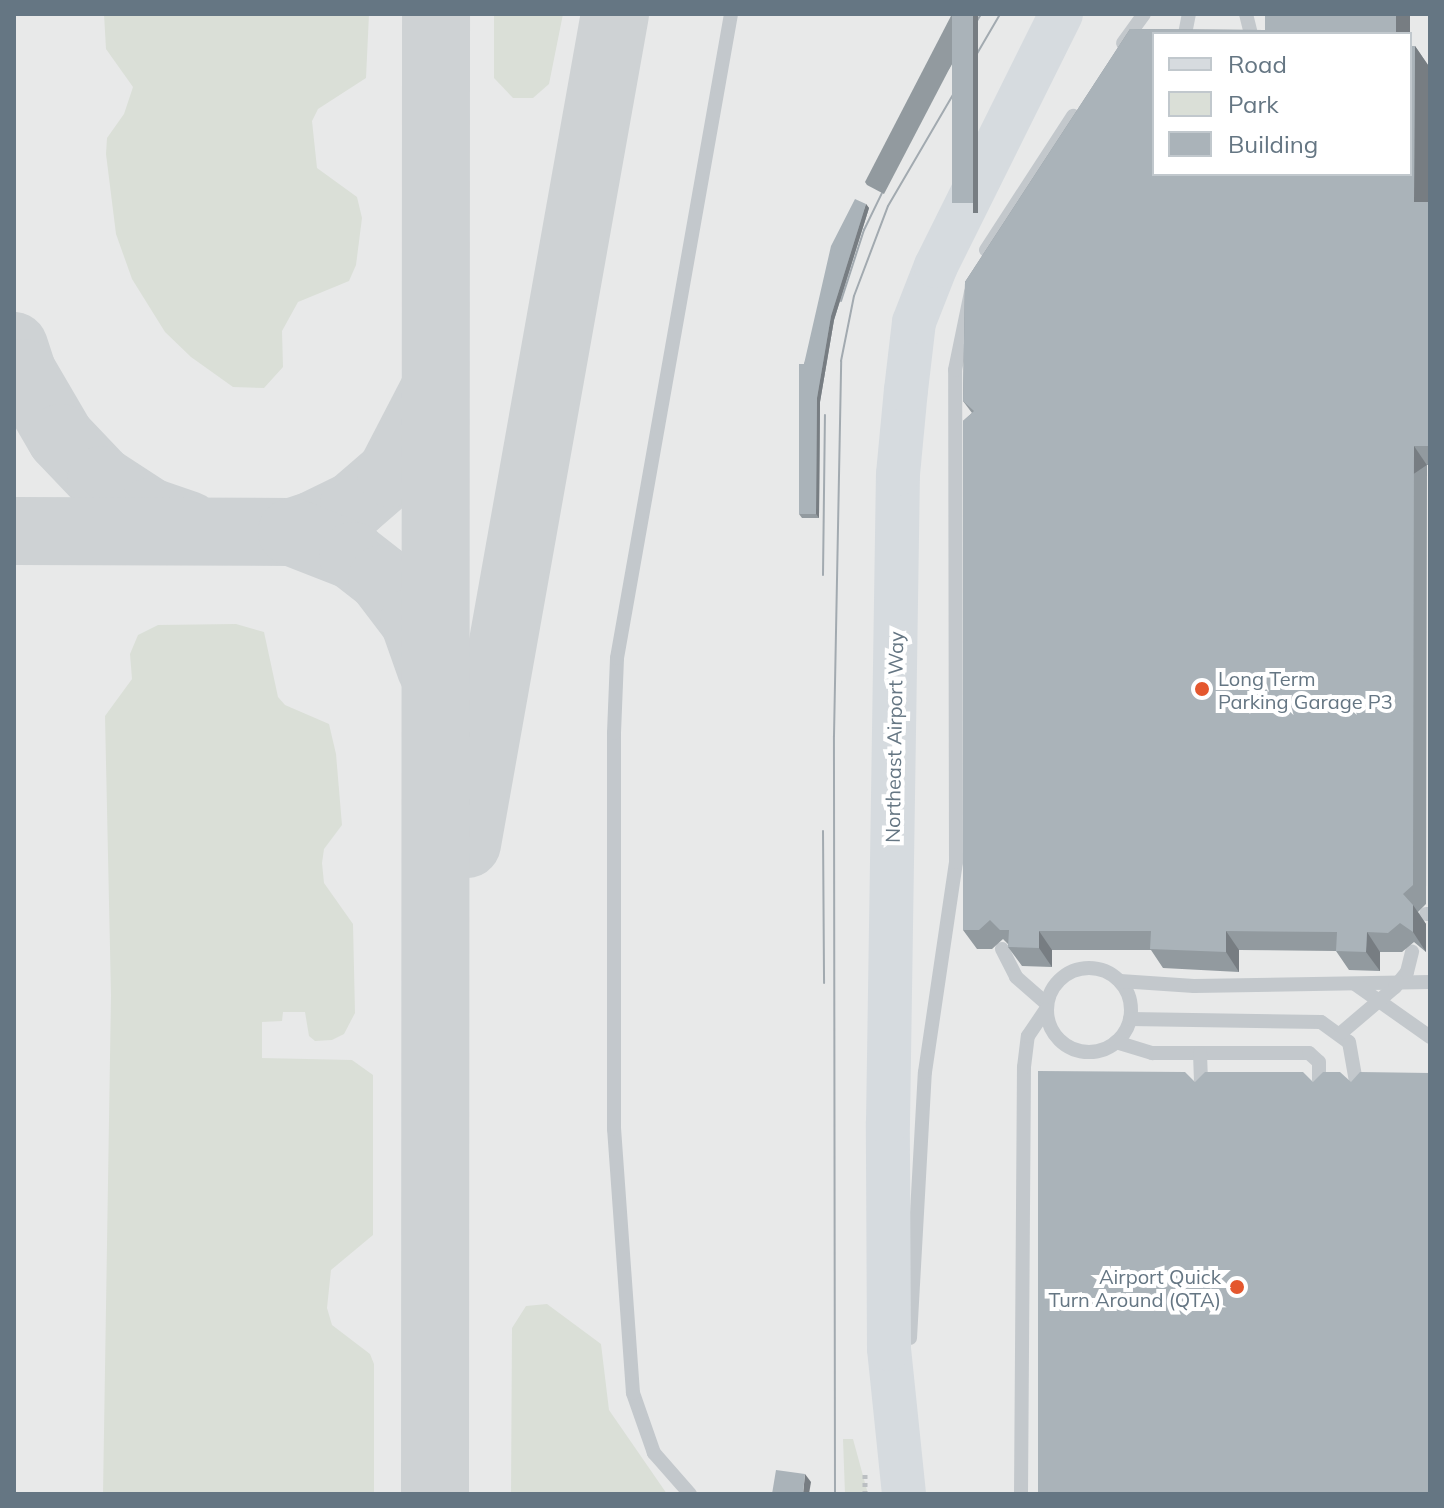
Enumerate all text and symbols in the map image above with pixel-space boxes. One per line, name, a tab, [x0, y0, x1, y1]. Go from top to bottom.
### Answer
legend	[1152, 32, 1412, 176]
text: Road	[1228, 49, 1287, 79]
text: Park	[1228, 89, 1279, 119]
text: Building	[1228, 129, 1318, 159]
street label: Northeast Airport Way	[880, 631, 908, 843]
place label: Long Term Parking Garage P3	[1218, 666, 1393, 713]
marker: Long Term Parking Garage P3	[1193, 680, 1211, 698]
place label: Airport Quick Turn Around (QTA)	[1049, 1264, 1221, 1311]
marker: Airport Quick Turn Around (QTA)	[1228, 1278, 1246, 1296]

